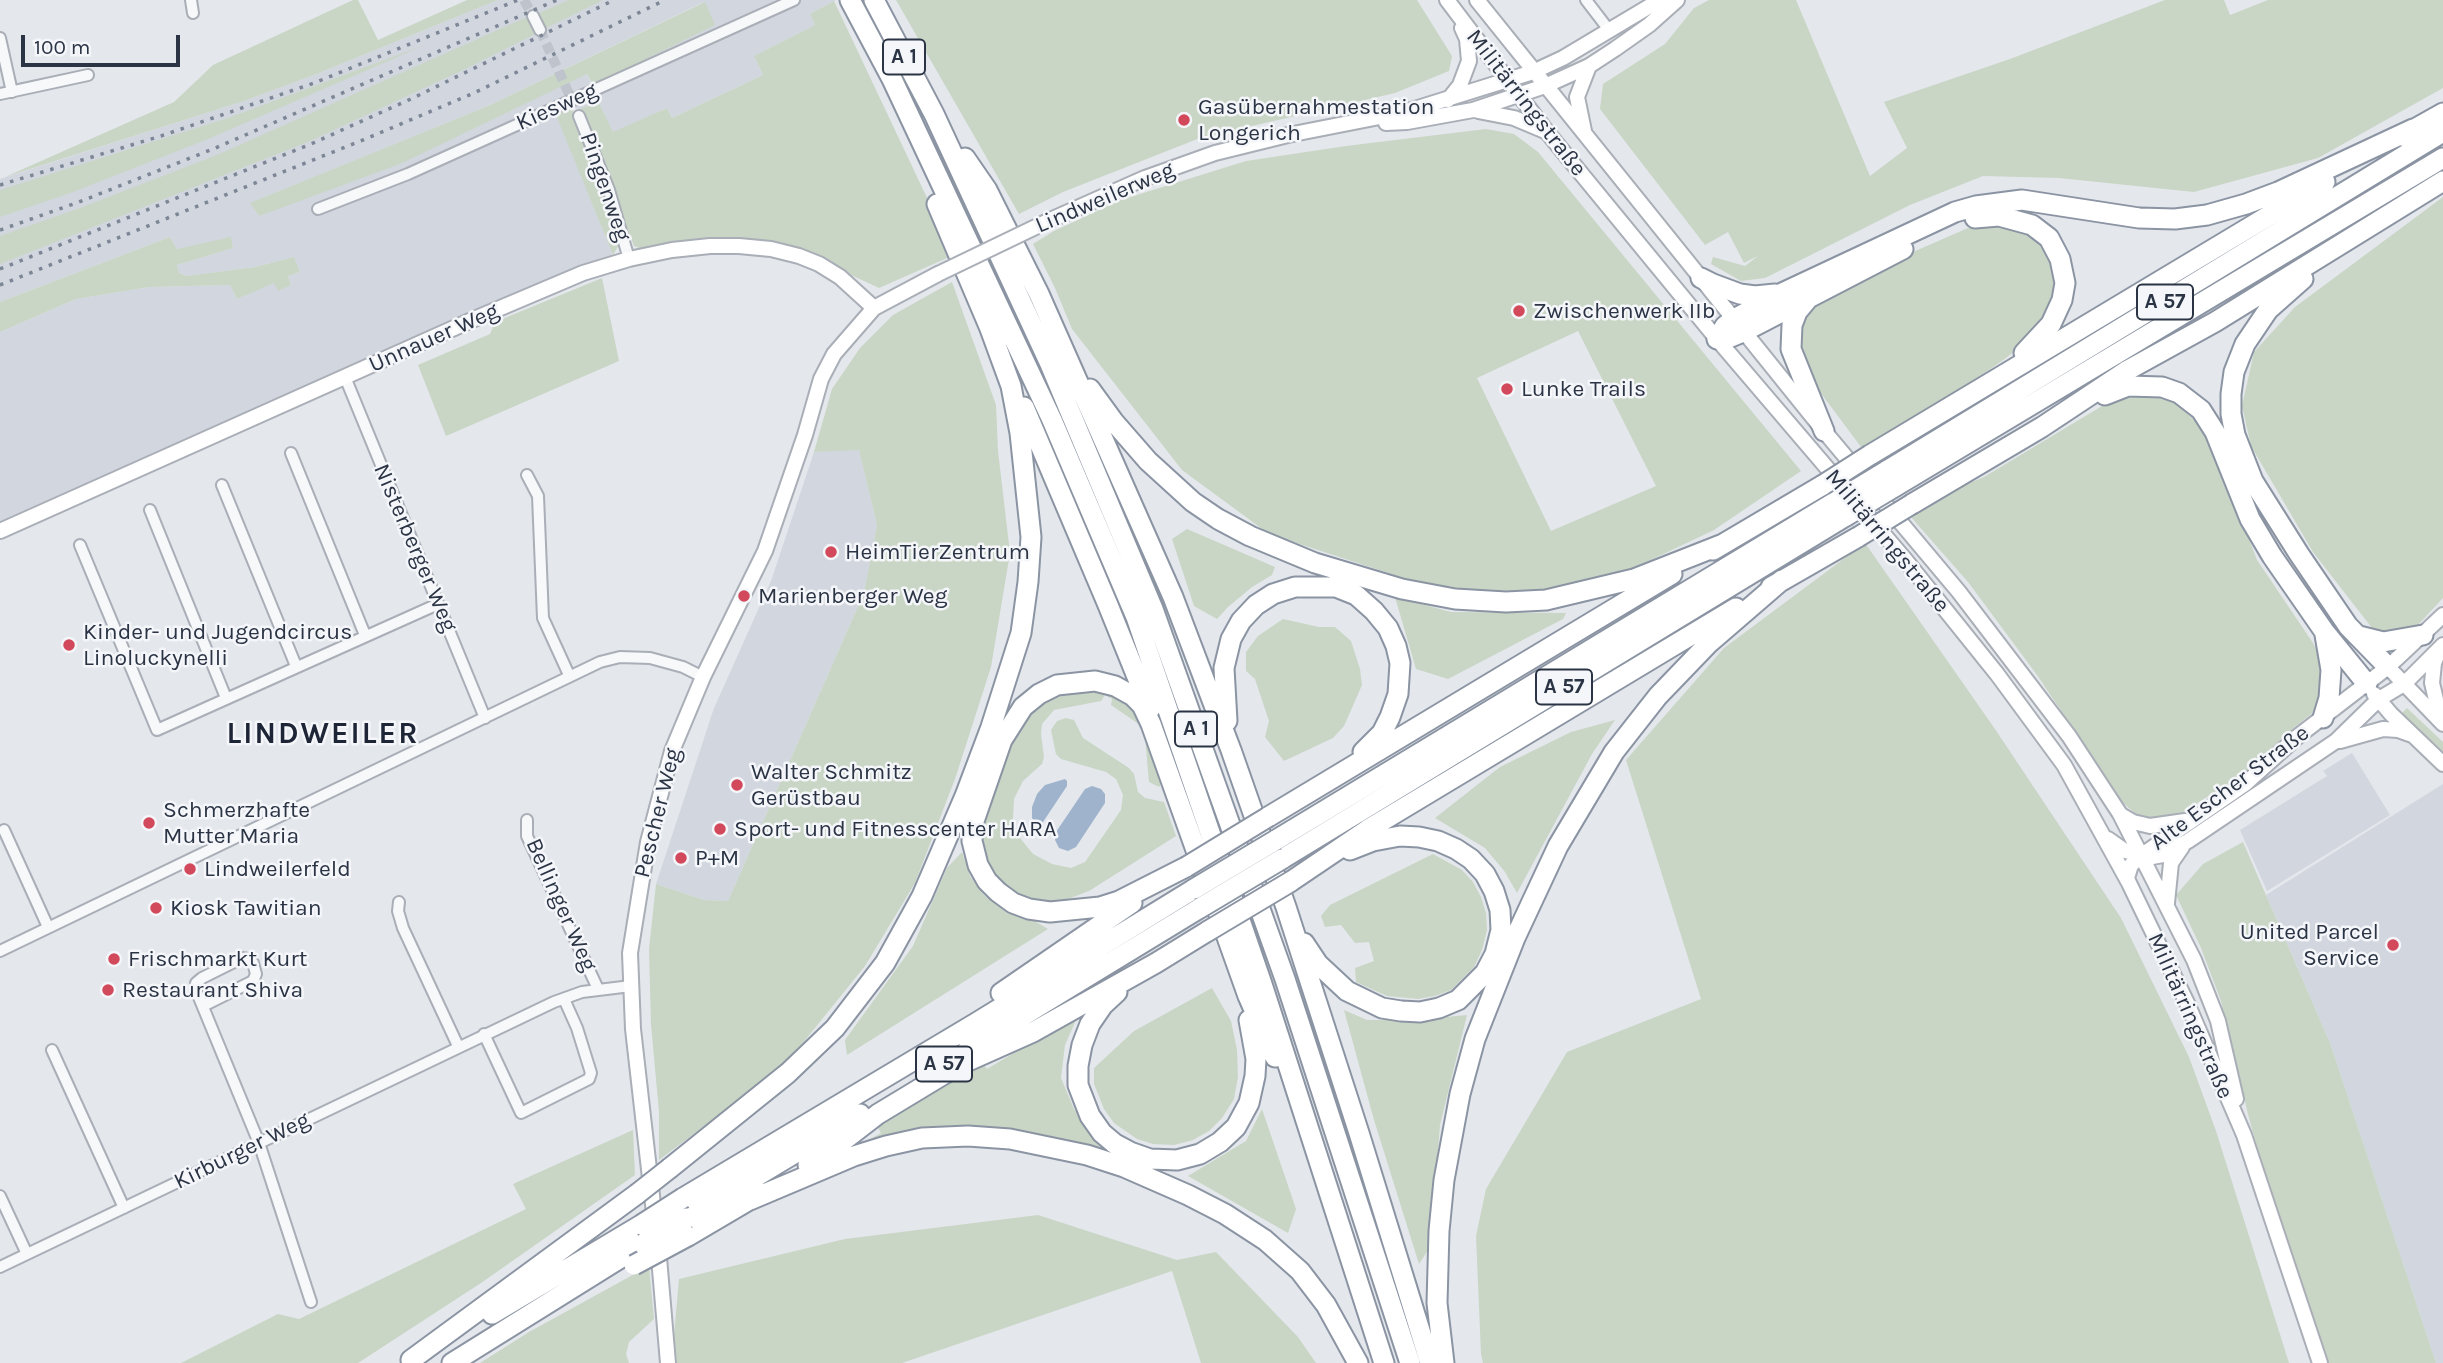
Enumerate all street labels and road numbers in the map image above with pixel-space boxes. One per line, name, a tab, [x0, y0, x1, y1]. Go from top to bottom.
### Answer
street label: Militärringstraße	[1460, 24, 1592, 182]
road number: A 1	[883, 40, 925, 74]
street label: Kiesweg	[512, 77, 602, 137]
street label: Pingenweg	[573, 129, 637, 245]
street label: Lindweilerweg	[1031, 156, 1179, 240]
road number: A 57	[2137, 284, 2193, 320]
street label: Unnauer Weg	[365, 297, 503, 379]
street label: Nisterberger Weg	[367, 460, 463, 636]
street label: Militärringstraße	[1819, 464, 1955, 618]
road number: A 57	[1536, 670, 1592, 704]
road number: A 1	[1175, 712, 1217, 746]
street label: Alte Escher Straße	[2145, 719, 2315, 857]
street label: Pescher Weg	[629, 745, 687, 881]
street label: Bellinger Weg	[519, 834, 603, 976]
street label: Militärringstraße	[2141, 929, 2239, 1103]
road number: A 57	[916, 1046, 972, 1082]
street label: Kirburger Weg	[170, 1106, 314, 1196]

